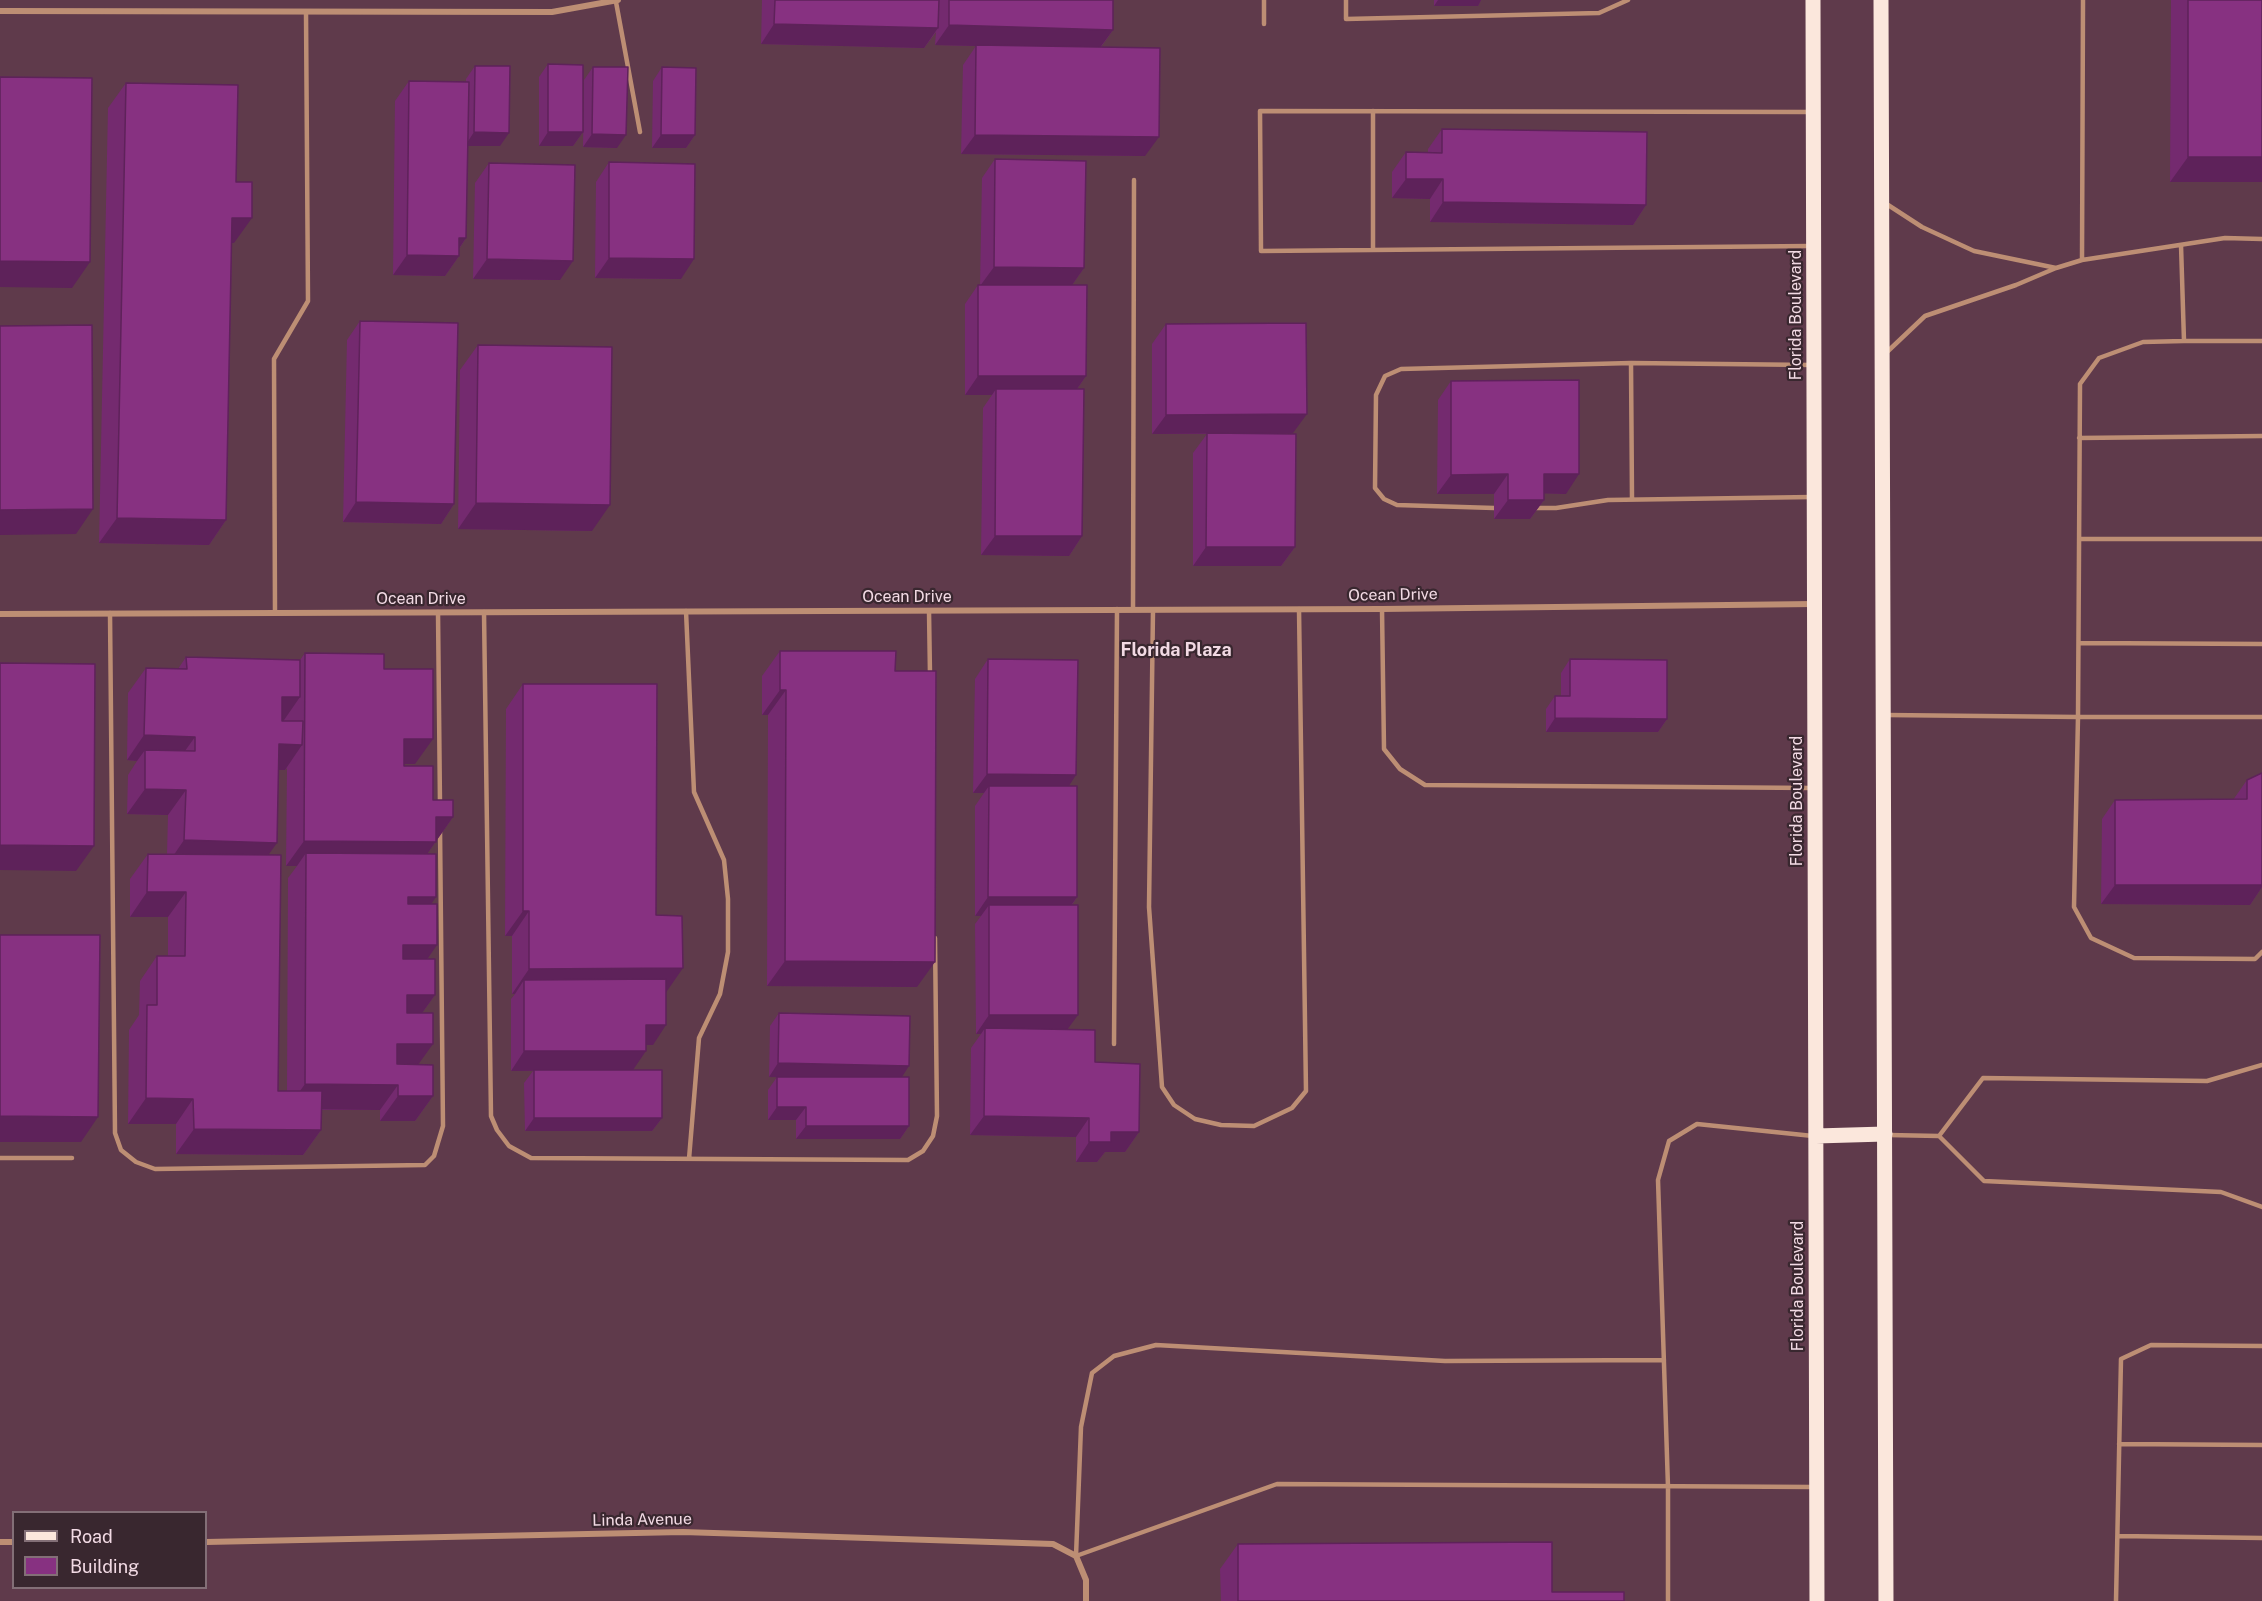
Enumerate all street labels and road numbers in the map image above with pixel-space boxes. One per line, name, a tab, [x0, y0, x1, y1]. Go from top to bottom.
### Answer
street label: Florida Boulevard	[1786, 250, 1806, 380]
street label: Ocean Drive	[1348, 585, 1438, 605]
street label: Ocean Drive	[862, 587, 952, 607]
street label: Ocean Drive	[376, 589, 466, 609]
street label: Florida Boulevard	[1787, 736, 1807, 866]
street label: Florida Boulevard	[1788, 1221, 1808, 1351]
street label: Linda Avenue	[592, 1510, 692, 1530]

